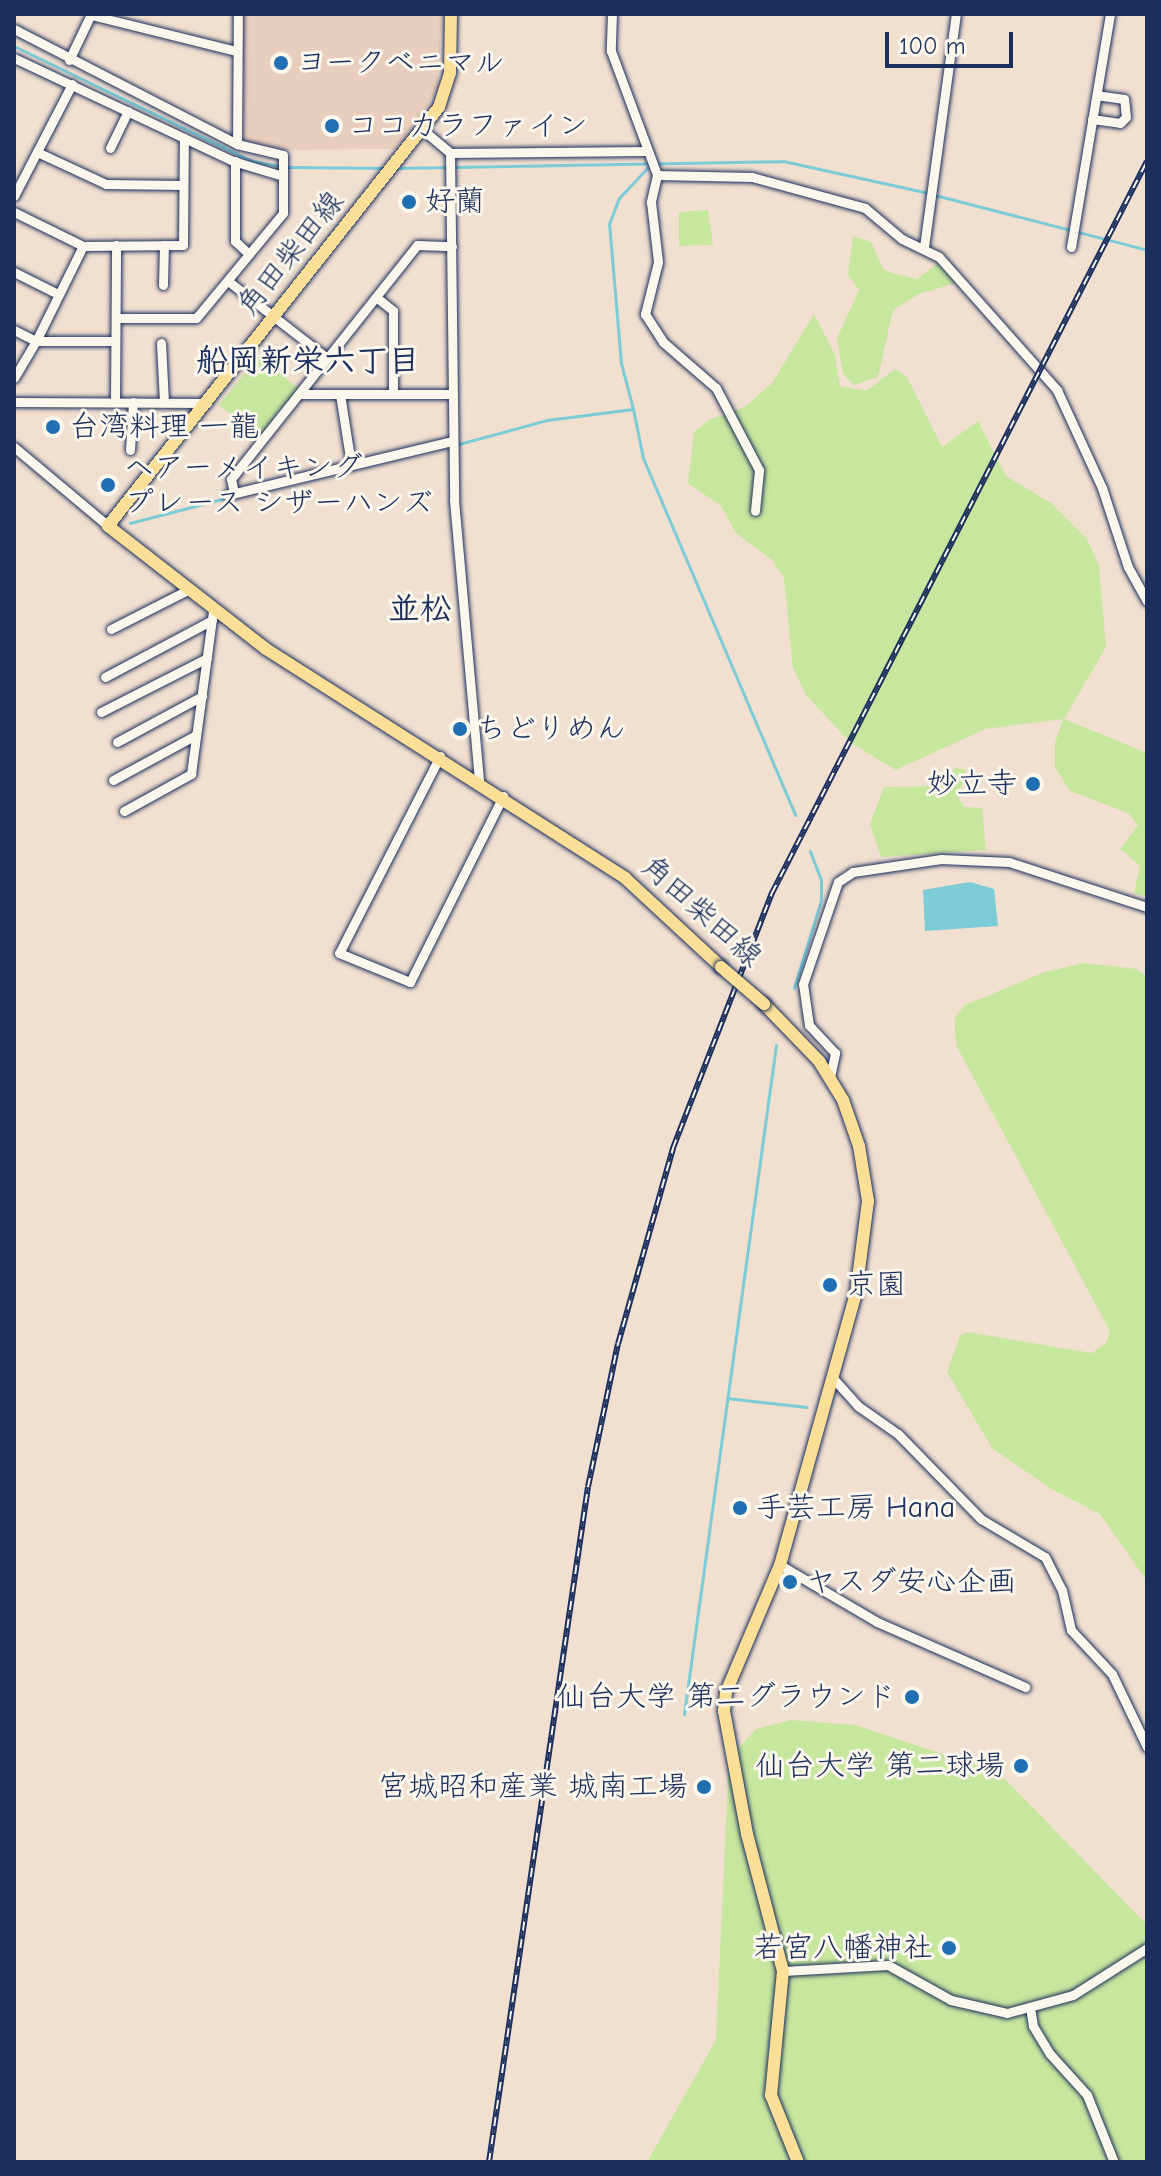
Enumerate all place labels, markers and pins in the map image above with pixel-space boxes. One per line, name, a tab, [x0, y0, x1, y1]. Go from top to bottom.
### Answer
place label: ヨークベニマル	[297, 45, 505, 81]
marker: ヨークベニマル	[272, 54, 290, 72]
place label: ココカラファイン	[348, 108, 588, 144]
marker: ココカラファイン	[323, 117, 341, 135]
place label: 好蘭	[425, 184, 485, 220]
marker: 好蘭	[400, 193, 418, 211]
place label: 台湾料理 一龍	[69, 409, 259, 445]
marker: 台湾料理 一龍	[44, 418, 62, 436]
place label: ヘアーメイキング プレース シザーハンズ	[124, 450, 435, 520]
marker: ヘアーメイキング プレース シザーハンズ	[99, 476, 117, 494]
place label: ちどりめん	[476, 711, 626, 747]
marker: ちどりめん	[451, 720, 469, 738]
place label: 妙立寺	[927, 766, 1017, 802]
marker: 妙立寺	[1024, 775, 1042, 793]
place label: 京園	[846, 1267, 906, 1303]
marker: 京園	[821, 1276, 839, 1294]
place label: 手芸工房 Hana	[756, 1490, 955, 1526]
marker: 手芸工房 Hana	[731, 1499, 749, 1517]
place label: ヤスダ安心企画	[806, 1564, 1016, 1600]
marker: ヤスダ安心企画	[781, 1573, 799, 1591]
place label: 仙台大学 第二グラウンド	[556, 1679, 896, 1715]
marker: 仙台大学 第二グラウンド	[903, 1688, 921, 1706]
place label: 仙台大学 第二球場	[755, 1748, 1005, 1784]
marker: 仙台大学 第二球場	[1012, 1757, 1030, 1775]
place label: 宮城昭和産業 城南工場	[378, 1769, 688, 1805]
marker: 宮城昭和産業 城南工場	[695, 1778, 713, 1796]
place label: 若宮八幡神社	[753, 1930, 933, 1966]
marker: 若宮八幡神社	[940, 1939, 958, 1957]

